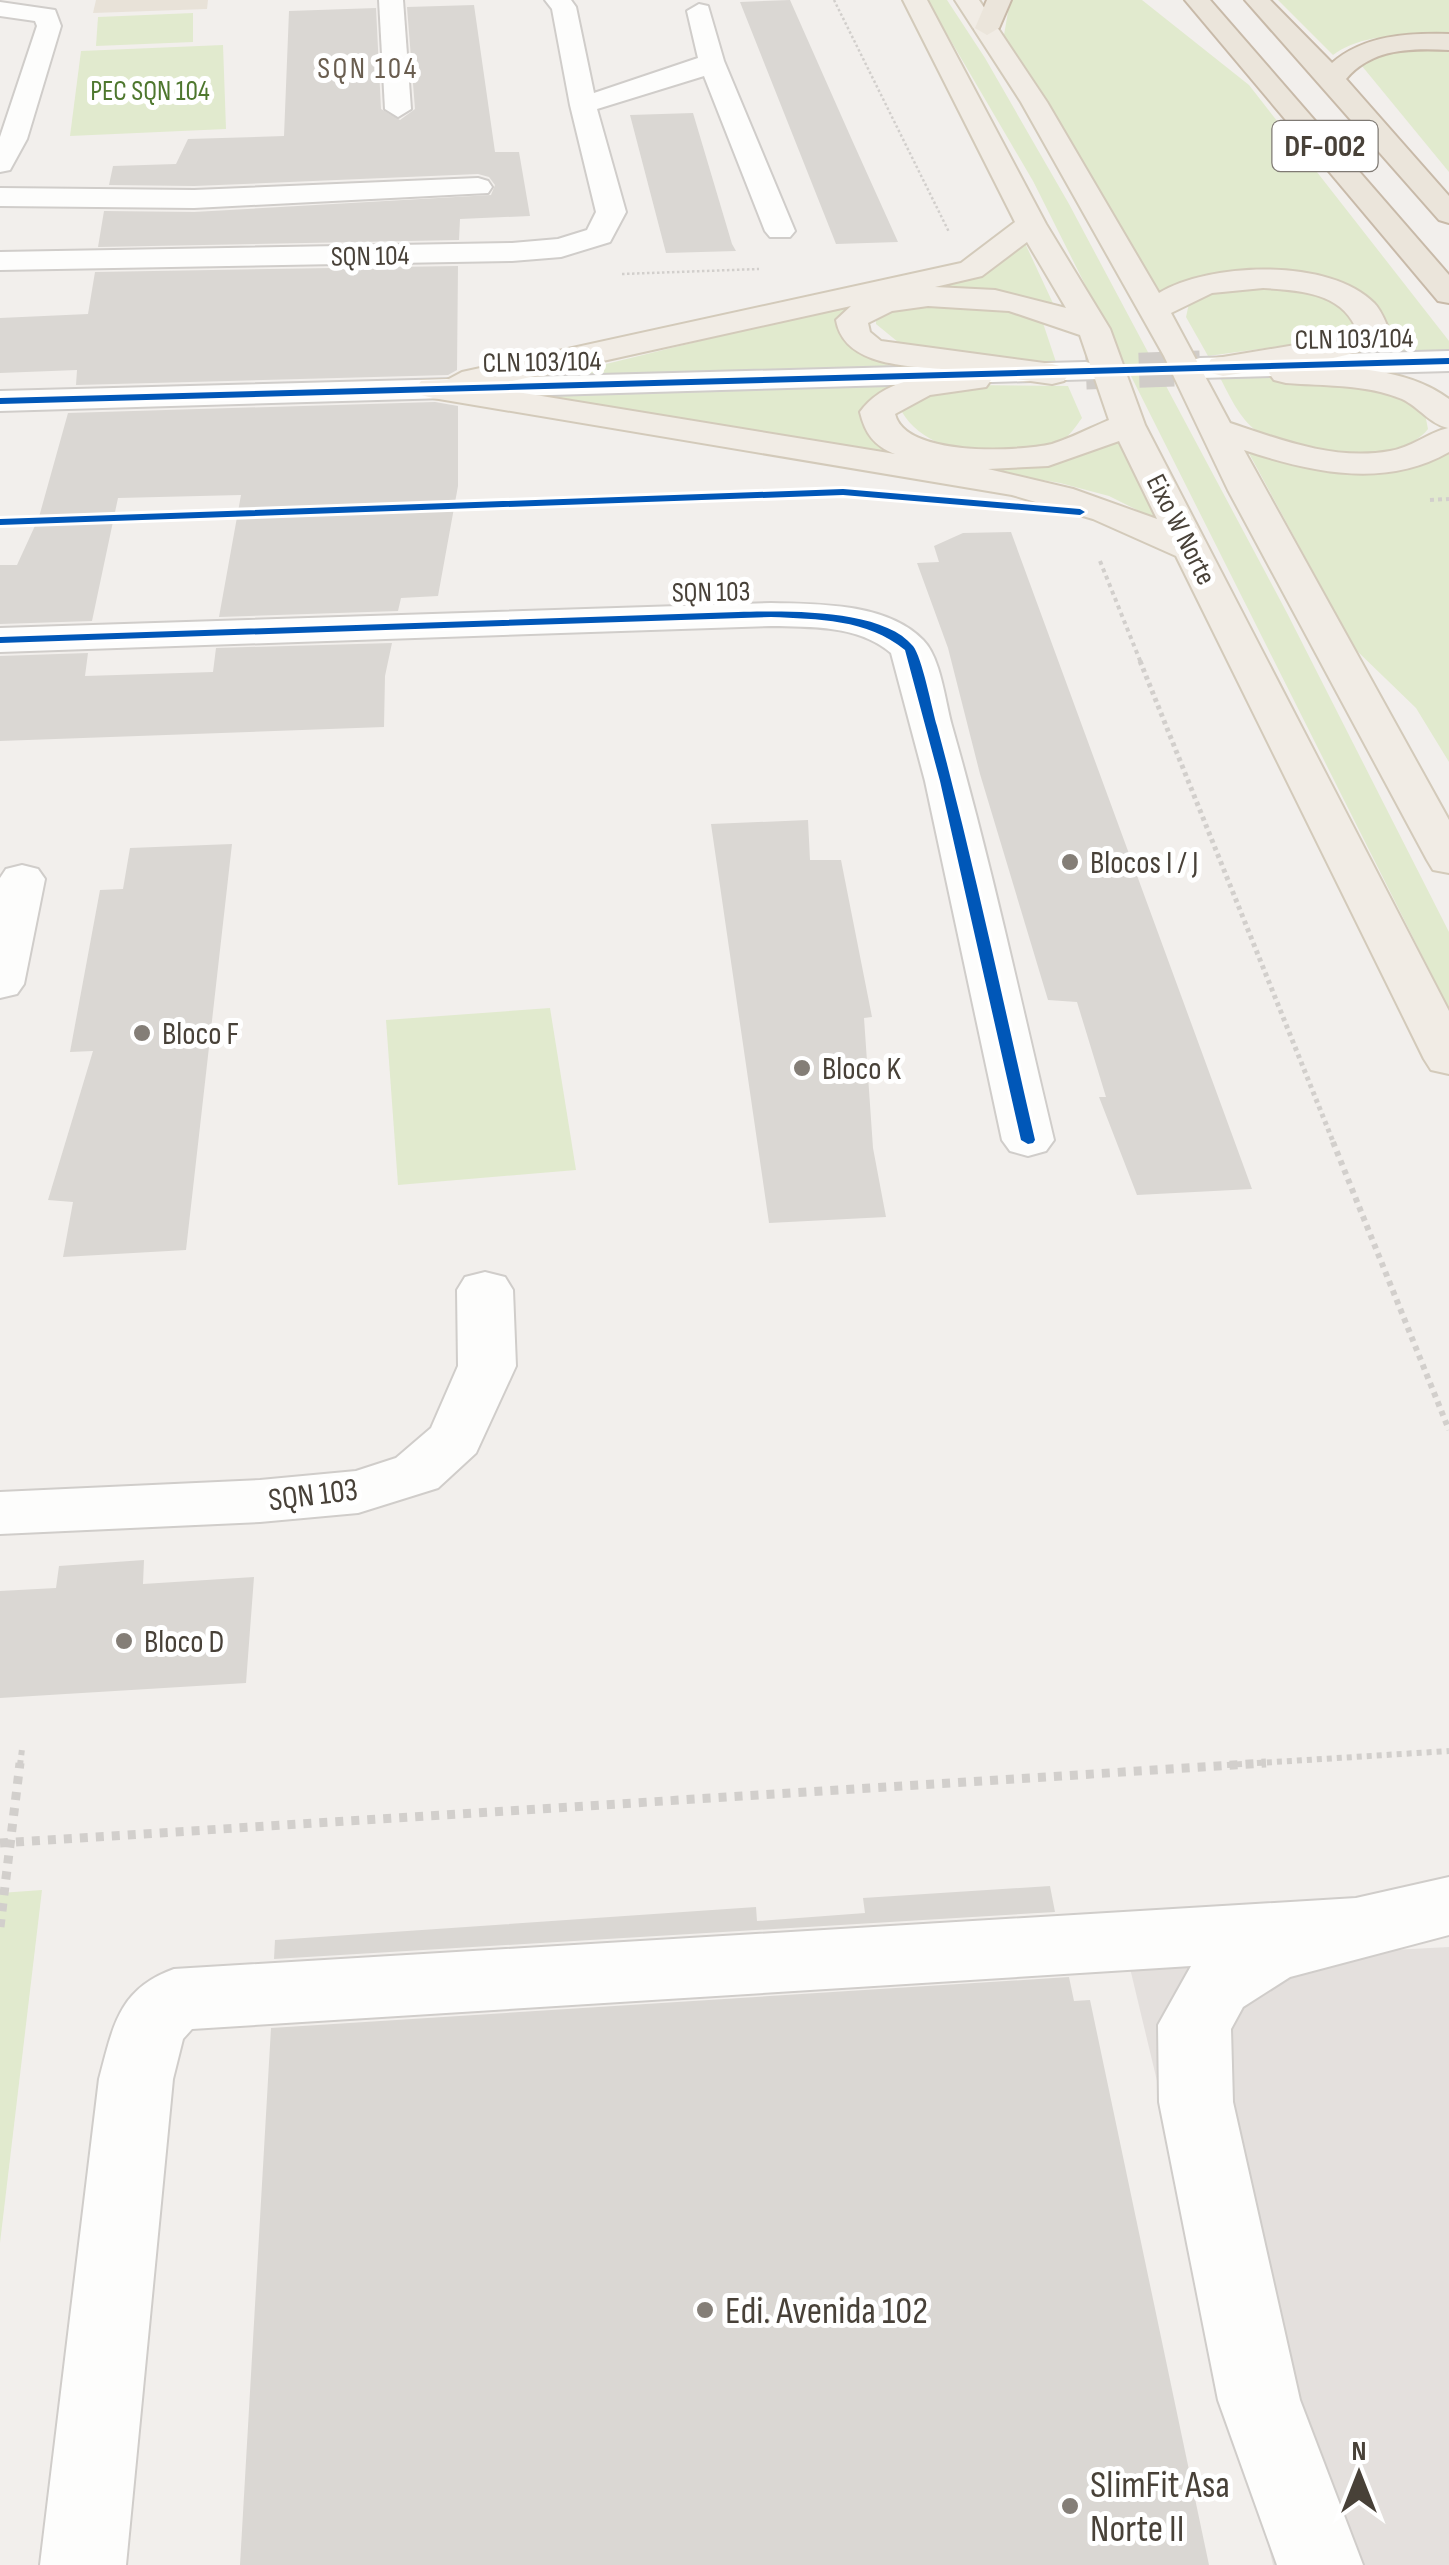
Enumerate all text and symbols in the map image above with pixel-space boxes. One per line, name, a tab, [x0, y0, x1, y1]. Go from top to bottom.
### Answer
district label: SQN 104	[317, 51, 419, 87]
park label: PEC SQN 104	[90, 75, 210, 108]
road number: DF-002	[1272, 121, 1378, 171]
street label: SQN 104	[331, 239, 410, 274]
street label: CLN 103/104	[1294, 322, 1414, 357]
street label: CLN 103/104	[482, 345, 602, 380]
street label: Eixo W Norte	[1139, 469, 1222, 590]
street label: SQN 103	[672, 575, 751, 610]
place label: Blocos I / J	[1090, 844, 1199, 883]
marker: Blocos I / J	[1059, 851, 1081, 873]
place label: Bloco F	[162, 1015, 239, 1054]
marker: Bloco F	[131, 1022, 153, 1044]
place label: Bloco K	[822, 1050, 902, 1089]
marker: Bloco K	[791, 1057, 813, 1079]
street label: SQN 103	[266, 1471, 360, 1520]
place label: Bloco D	[144, 1623, 224, 1662]
marker: Bloco D	[113, 1630, 135, 1652]
place label: Edi. Avenida 102	[725, 2289, 928, 2334]
marker: Edi. Avenida 102	[694, 2299, 716, 2321]
north arrow	[1309, 2425, 1409, 2525]
text: N	[1352, 2435, 1366, 2468]
place label: SlimFit Asa Norte II	[1090, 2463, 1230, 2552]
marker: SlimFit Asa Norte II	[1059, 2495, 1081, 2517]

